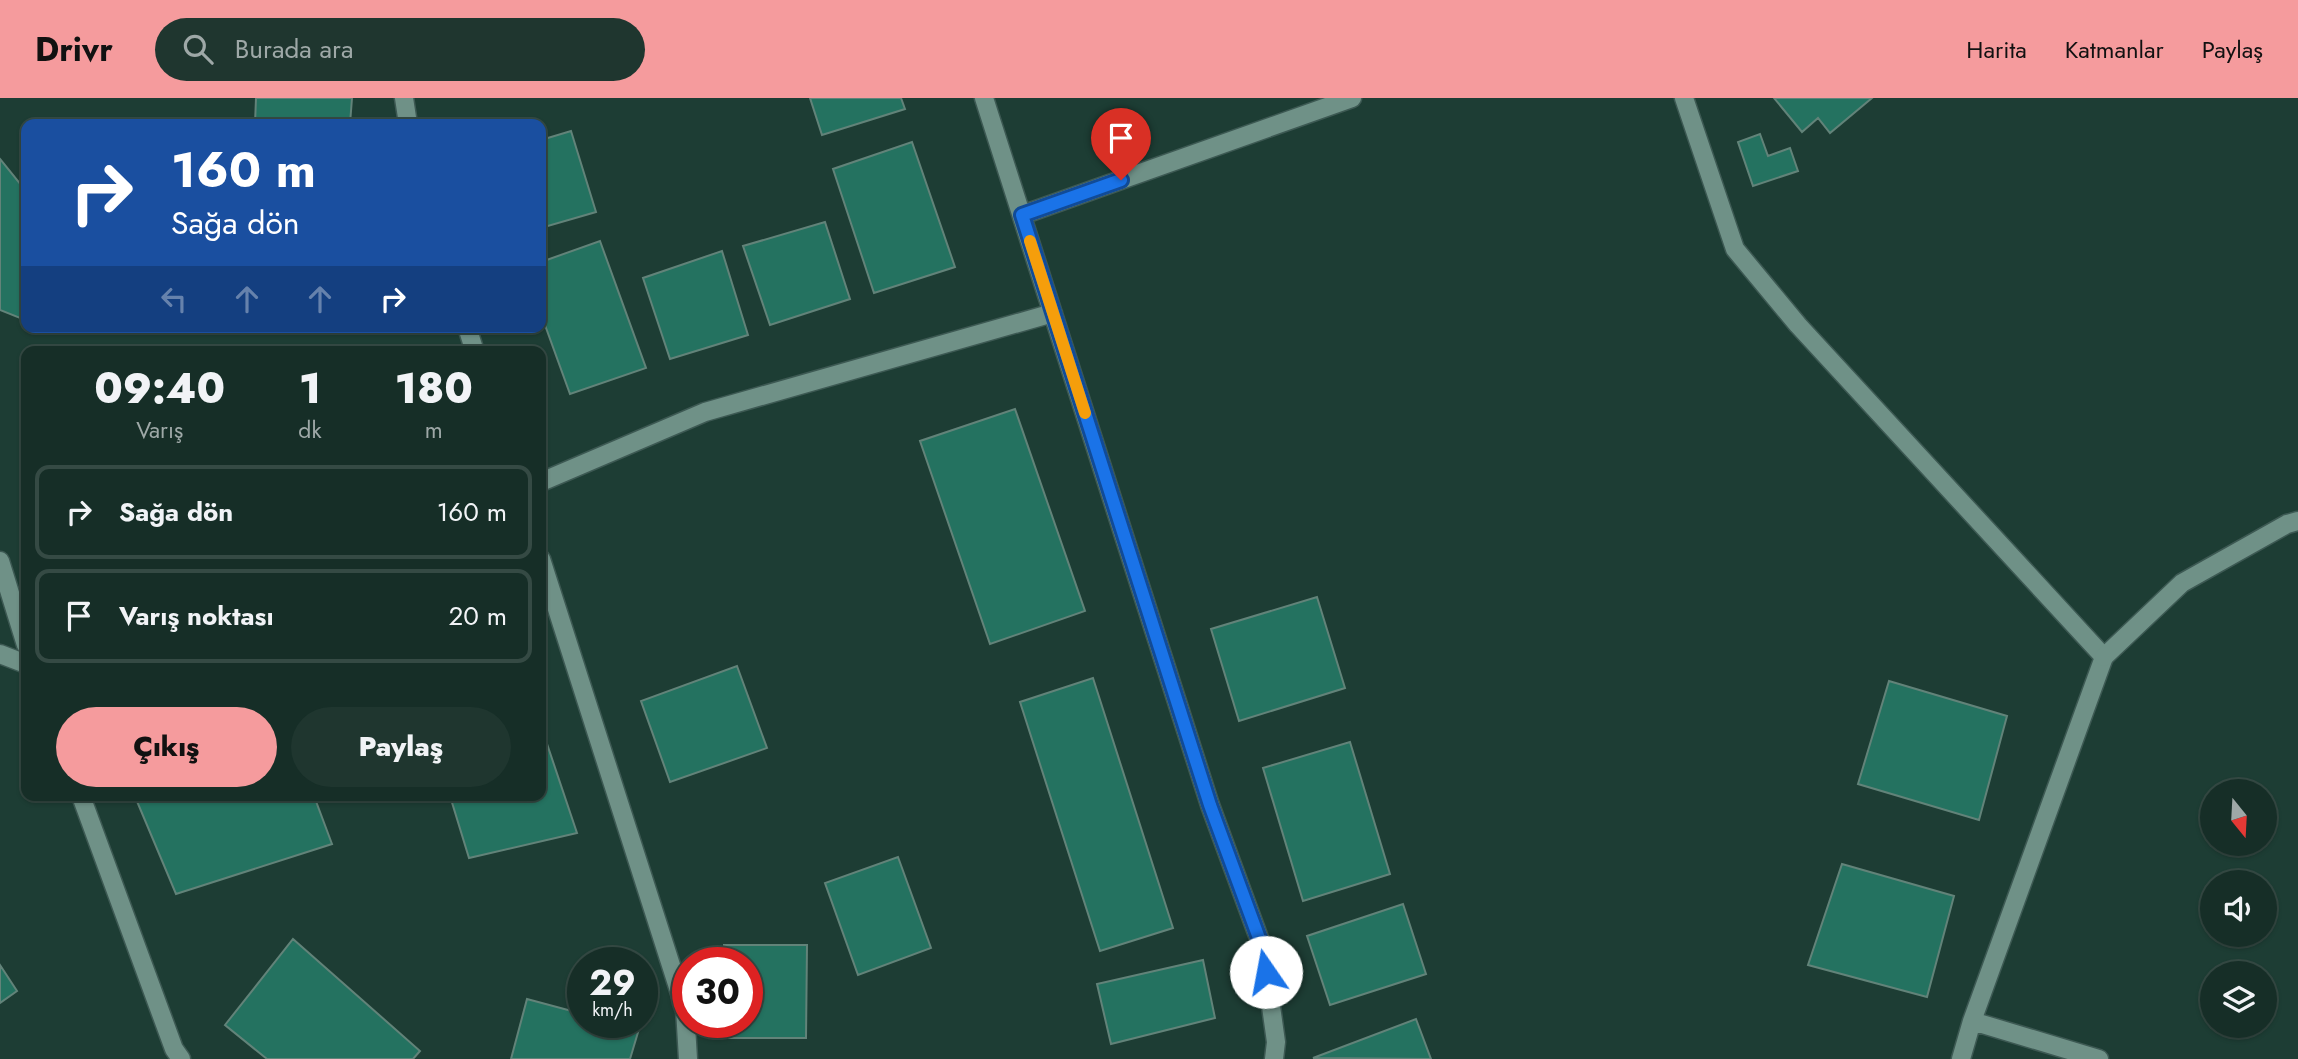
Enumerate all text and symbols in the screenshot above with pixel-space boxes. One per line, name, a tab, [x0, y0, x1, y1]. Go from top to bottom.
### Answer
search box	[155, 18, 645, 81]
text: Drivr	[35, 26, 113, 73]
icon: search	[179, 30, 217, 68]
text: Burada ara	[235, 30, 353, 68]
text: Harita	[1966, 32, 2027, 67]
text: Katmanlar	[2065, 32, 2164, 67]
text: Paylaş	[2202, 32, 2263, 67]
pin	[1091, 108, 1151, 180]
icon: arrive	[1102, 119, 1140, 157]
text: 160 m	[171, 135, 316, 205]
icon: right	[56, 147, 147, 238]
text: Sağa dön	[171, 200, 300, 246]
icon: left	[155, 280, 193, 318]
icon: ahead	[228, 280, 266, 318]
icon: ahead	[301, 280, 339, 318]
icon: right	[374, 280, 412, 318]
text: 09:40	[94, 358, 225, 419]
text: 1	[299, 358, 321, 419]
text: 180	[395, 358, 473, 419]
text: Varış	[136, 413, 183, 447]
text: dk	[298, 413, 322, 447]
text: m	[425, 413, 443, 447]
icon: right	[60, 493, 98, 531]
text: Sağa dön	[119, 493, 233, 531]
text: 160 m	[437, 493, 507, 531]
icon: arrive	[60, 597, 98, 635]
text: Varış noktası	[119, 597, 274, 635]
text: 20 m	[449, 597, 507, 635]
button: Çıkış	[56, 707, 277, 787]
button: Paylaş	[291, 707, 511, 787]
north arrow	[2200, 779, 2277, 856]
map controls	[2200, 779, 2277, 1038]
button: sound	[2200, 870, 2277, 947]
position arrow	[1229, 935, 1303, 1009]
speed limit sign: 30	[672, 947, 763, 1038]
text: 29	[589, 958, 636, 1008]
button: layers	[2200, 961, 2277, 1038]
text: km/h	[592, 997, 633, 1023]

